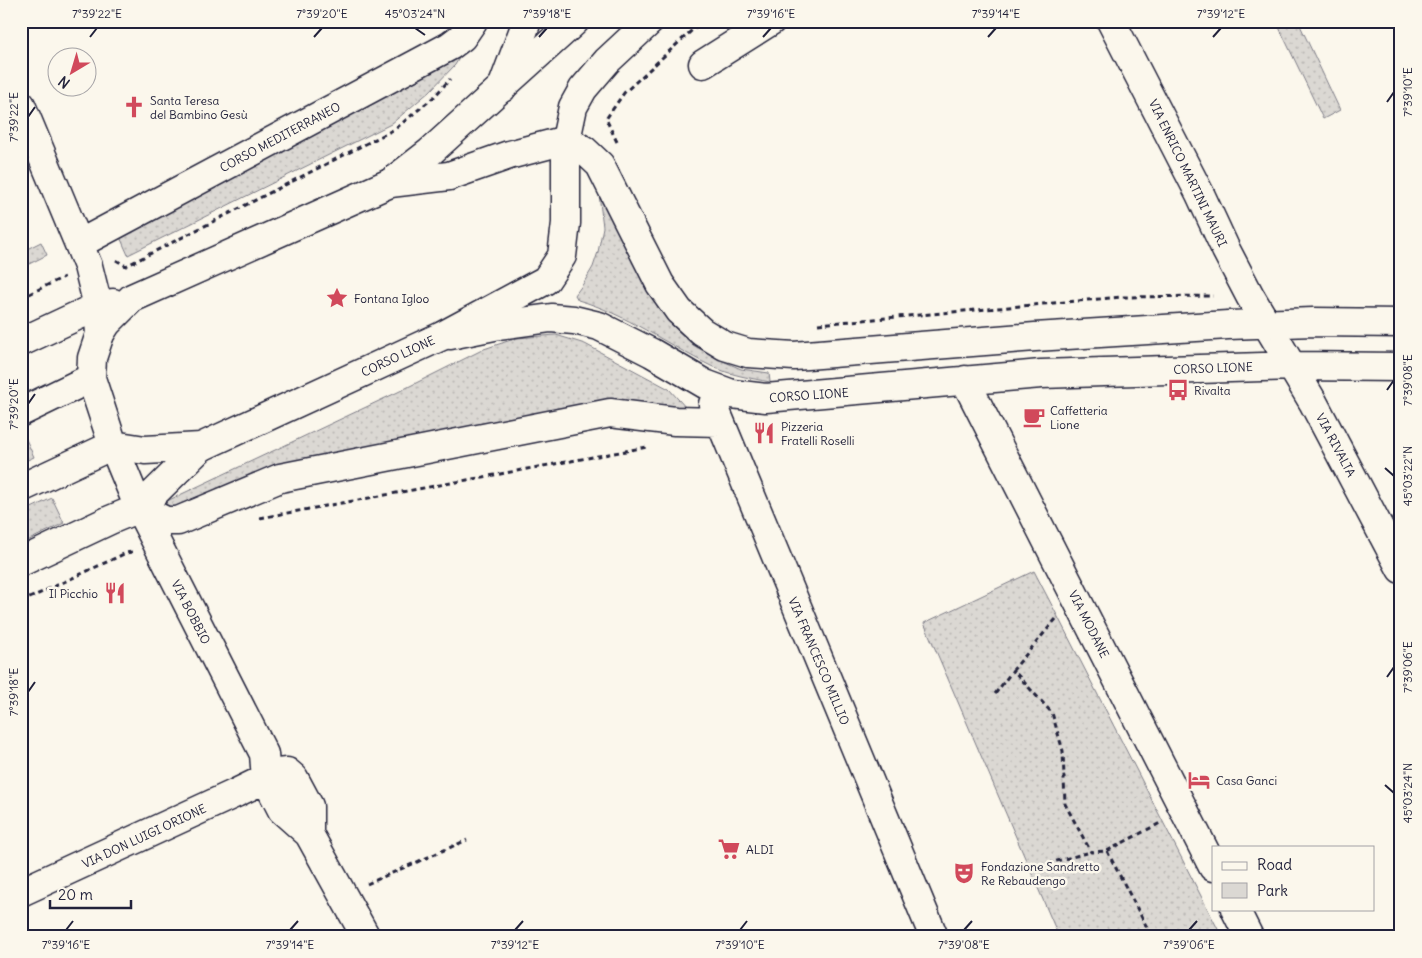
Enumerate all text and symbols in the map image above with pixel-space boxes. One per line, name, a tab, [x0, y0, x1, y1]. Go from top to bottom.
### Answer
text: 7°39'22"E	[72, 6, 122, 21]
text: 7°39'20"E	[296, 6, 348, 21]
text: 45°03'24"N	[385, 6, 445, 21]
text: 7°39'18"E	[523, 6, 571, 21]
text: 7°39'16"E	[747, 6, 795, 21]
text: 7°39'14"E	[972, 6, 1020, 21]
text: 7°39'12"E	[1197, 6, 1245, 21]
north arrow	[48, 48, 98, 98]
text: 7°39'10"E	[1400, 67, 1415, 117]
text: N	[55, 72, 73, 92]
text: 7°39'22"E	[6, 92, 21, 142]
place label: Santa Teresa del Bambino Gesù	[150, 93, 248, 122]
church icon: Santa Teresa del Bambino Gesù	[121, 94, 147, 120]
street label: VIA ENRICO MARTINI MAURI	[1146, 97, 1230, 249]
street label: CORSO MEDITERRANEO	[217, 99, 343, 175]
place icon: Fontana Igloo	[324, 285, 350, 311]
place label: Fontana Igloo	[354, 291, 430, 306]
street label: CORSO LIONE	[359, 332, 437, 380]
text: 7°39'08"E	[1400, 354, 1415, 406]
street label: CORSO LIONE	[1173, 359, 1253, 377]
bus stop icon: Rivalta	[1165, 377, 1191, 403]
text: 7°39'20"E	[6, 378, 21, 430]
place label: Rivalta	[1194, 383, 1231, 398]
street label: CORSO LIONE	[769, 385, 849, 405]
place label: Caffetteria Lione	[1050, 403, 1108, 432]
cafe icon: Caffetteria Lione	[1021, 404, 1047, 430]
street label: VIA RIVALTA	[1313, 411, 1359, 480]
place label: Pizzeria Fratelli Roselli	[781, 419, 854, 448]
restaurant icon: Pizzeria Fratelli Roselli	[751, 420, 777, 446]
text: 45°03'22"N	[1400, 446, 1415, 506]
street label: VIA BOBBIO	[168, 577, 214, 647]
restaurant icon: Il Picchio	[102, 580, 128, 606]
place label: Il Picchio	[49, 586, 98, 601]
street label: VIA MODANE	[1066, 588, 1112, 660]
street label: VIA FRANCESCO MILLIO	[785, 595, 853, 727]
text: 7°39'06"E	[1400, 641, 1415, 693]
text: 7°39'18"E	[6, 668, 21, 716]
text: 45°03'24"N	[1400, 763, 1415, 823]
hotel icon: Casa Ganci	[1186, 767, 1212, 793]
place label: Casa Ganci	[1216, 773, 1277, 788]
street label: VIA DON LUIGI ORIONE	[80, 801, 208, 871]
supermarket icon: ALDI	[716, 836, 742, 862]
place label: ALDI	[746, 842, 774, 857]
legend	[1212, 846, 1374, 910]
text: Road	[1257, 855, 1292, 874]
place label: Fondazione Sandretto Re Rebaudengo	[981, 859, 1100, 888]
theatre icon: Fondazione Sandretto Re Rebaudengo	[951, 860, 977, 886]
scale bar	[50, 878, 131, 910]
text: Park	[1257, 881, 1288, 900]
text: 20 m	[58, 885, 93, 904]
text: 7°39'16"E	[42, 937, 90, 952]
text: 7°39'14"E	[266, 937, 314, 952]
text: 7°39'12"E	[491, 937, 539, 952]
text: 7°39'10"E	[715, 937, 765, 952]
text: 7°39'08"E	[938, 937, 990, 952]
text: 7°39'06"E	[1163, 937, 1215, 952]

